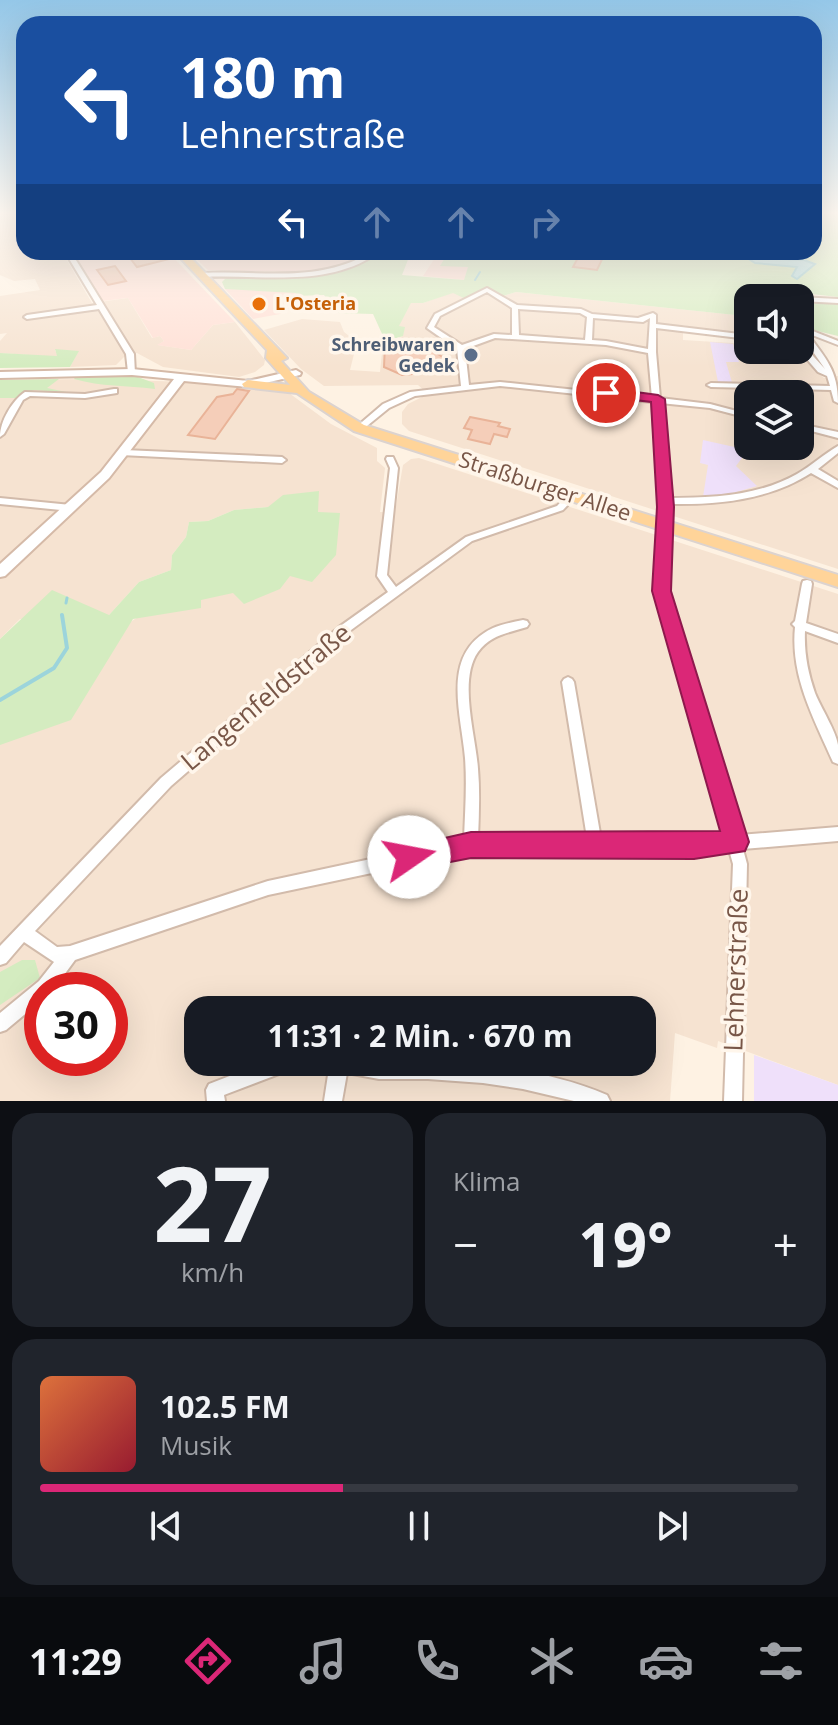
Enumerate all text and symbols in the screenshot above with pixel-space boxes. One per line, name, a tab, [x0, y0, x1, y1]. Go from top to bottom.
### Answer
text: 180 m	[180, 38, 346, 114]
icon: left	[48, 48, 152, 152]
text: Lehnerstraße	[180, 110, 405, 159]
icon: left	[271, 200, 315, 244]
icon: ahead	[355, 200, 399, 244]
icon: ahead	[439, 200, 483, 244]
icon: right	[523, 200, 567, 244]
map controls	[734, 284, 814, 460]
button: sound	[734, 284, 814, 364]
place label: L'Osteria	[275, 291, 356, 315]
marker: L'Osteria	[250, 295, 268, 313]
place label: Schreibwaren Gedek	[331, 332, 456, 377]
marker: Schreibwaren Gedek	[462, 346, 480, 364]
pin	[572, 359, 640, 427]
icon: arrive	[584, 371, 628, 415]
button: layers	[734, 380, 814, 460]
street label: Straßburger Allee	[455, 443, 635, 527]
street label: Langenfeldstraße	[173, 614, 358, 778]
position arrow	[367, 815, 451, 899]
street label: Lehnerstraße	[714, 888, 756, 1052]
speed limit sign: 30	[24, 972, 128, 1076]
text: 11:31 · 2 Min. · 670 m	[268, 1015, 572, 1056]
text: 27	[153, 1131, 272, 1272]
text: Klima	[453, 1163, 521, 1199]
text: 19°	[578, 1203, 673, 1285]
text: −	[453, 1214, 478, 1274]
text: +	[773, 1214, 798, 1274]
text: km/h	[181, 1254, 244, 1290]
text: 102.5 FM	[160, 1386, 290, 1427]
text: Musik	[160, 1427, 232, 1463]
icon: previous	[144, 1504, 188, 1548]
icon: pause	[397, 1504, 441, 1548]
icon: next	[650, 1504, 694, 1548]
icon: directions	[180, 1633, 236, 1689]
icon: music	[295, 1633, 351, 1689]
icon: phone	[409, 1633, 465, 1689]
icon: climate	[524, 1633, 580, 1689]
icon: car	[638, 1633, 694, 1689]
icon: filters	[753, 1633, 809, 1689]
text: 11:29	[29, 1637, 122, 1686]

